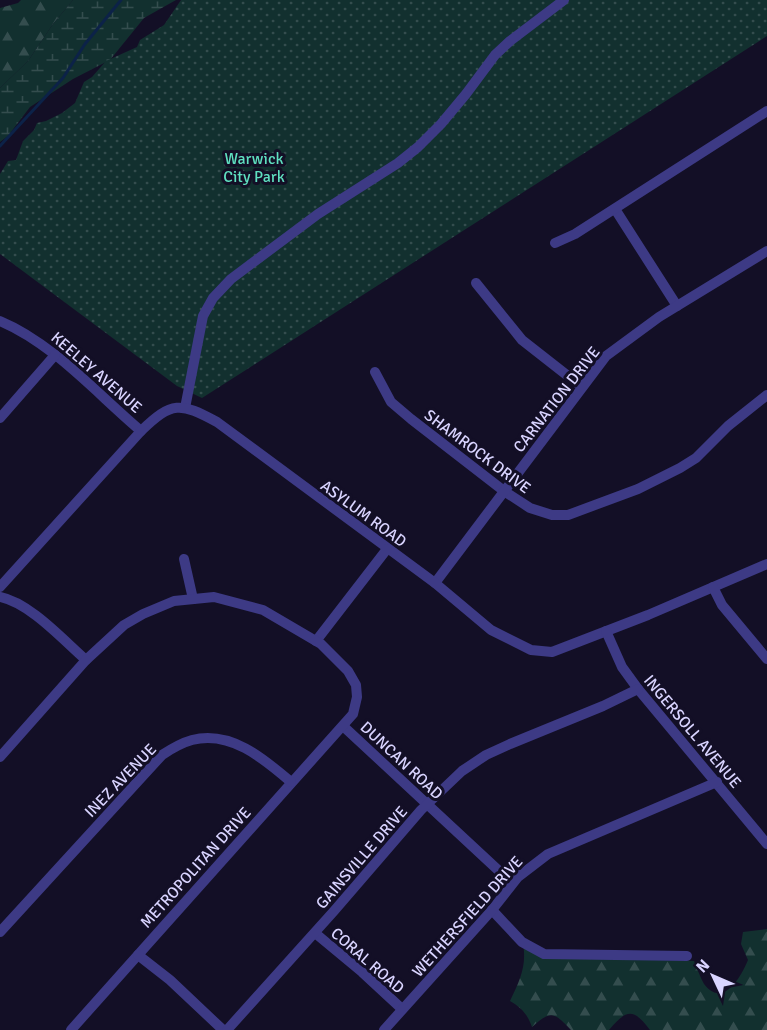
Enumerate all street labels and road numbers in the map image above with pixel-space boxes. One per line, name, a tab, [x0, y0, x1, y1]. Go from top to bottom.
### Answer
street label: KEELEY AVENUE	[47, 328, 146, 418]
street label: CARNATION DRIVE	[509, 343, 604, 457]
street label: SHAMROCK DRIVE	[420, 405, 534, 498]
street label: ASYLUM ROAD	[316, 476, 410, 552]
street label: INGERSOLL AVENUE	[639, 671, 745, 792]
street label: DUNCAN ROAD	[356, 717, 447, 804]
street label: INEZ AVENUE	[81, 740, 161, 822]
street label: GAINSVILLE DRIVE	[312, 802, 412, 913]
street label: METROPOLITAN DRIVE	[136, 803, 255, 932]
street label: WETHERSFIELD DRIVE	[408, 852, 527, 981]
street label: CORAL ROAD	[326, 923, 408, 998]

